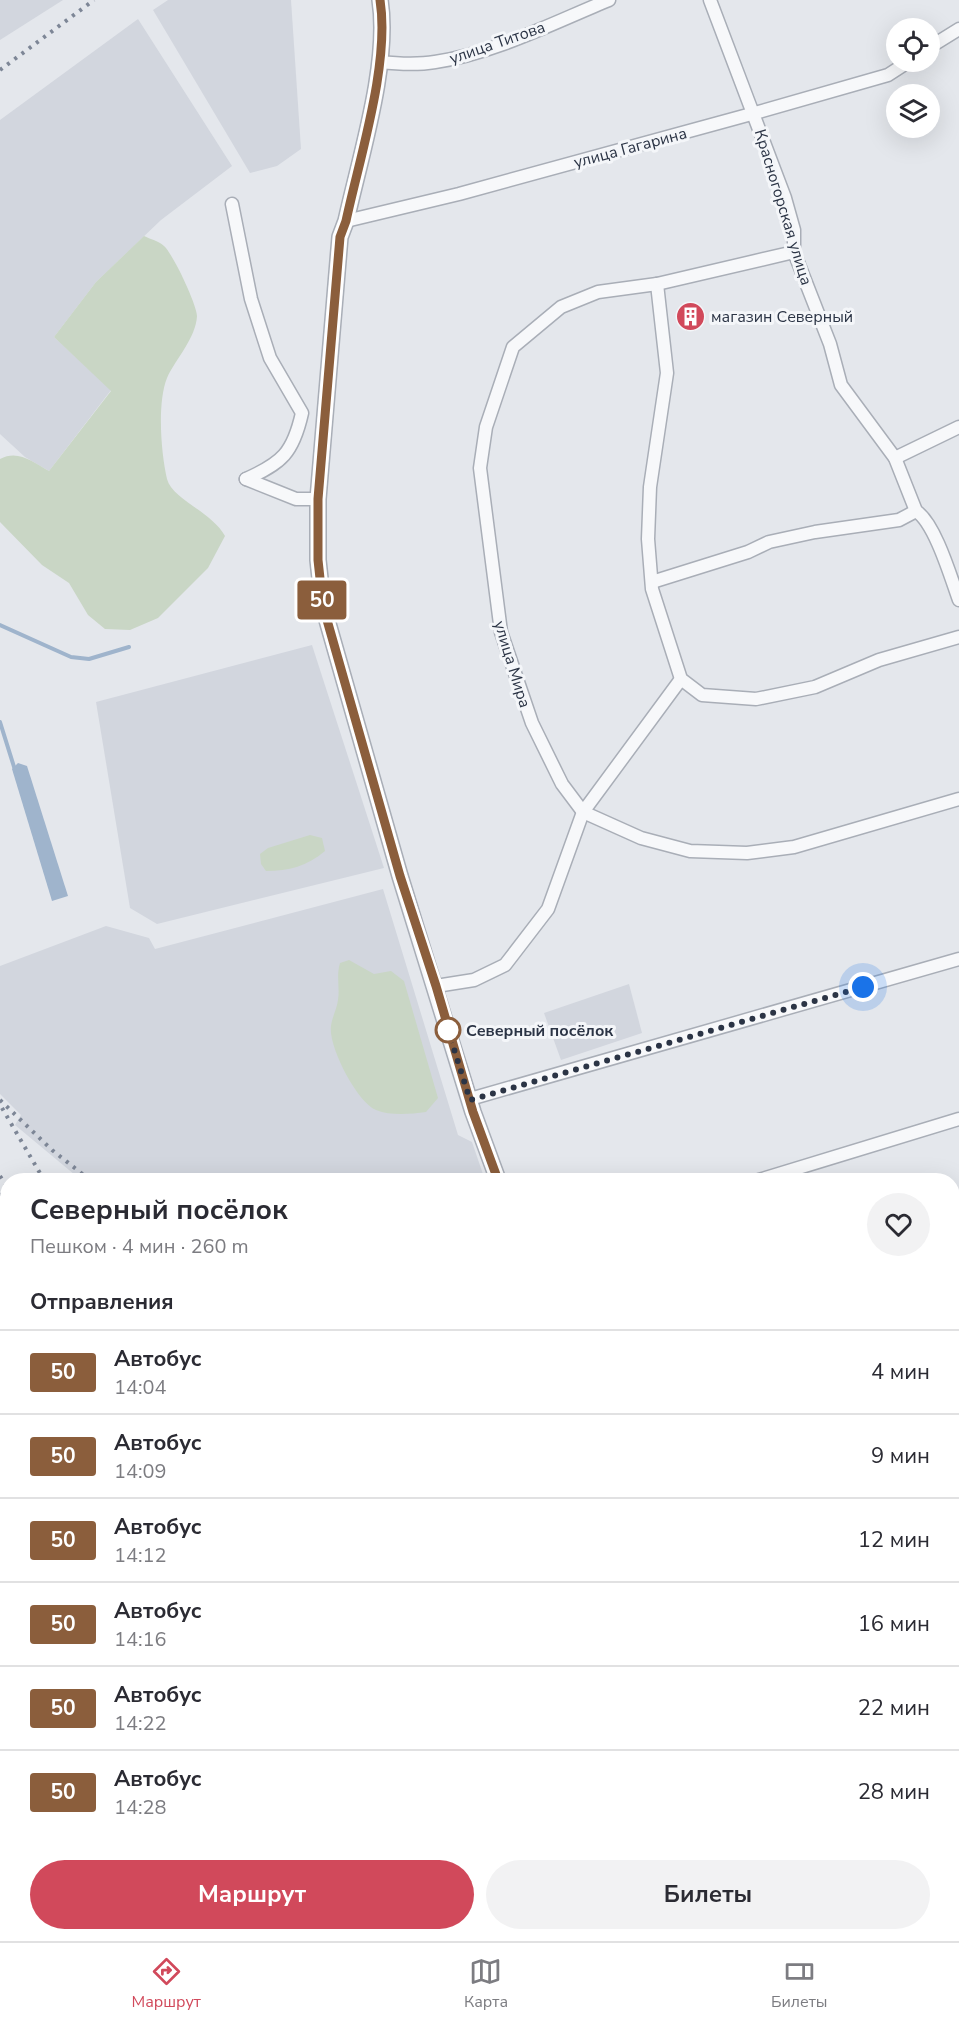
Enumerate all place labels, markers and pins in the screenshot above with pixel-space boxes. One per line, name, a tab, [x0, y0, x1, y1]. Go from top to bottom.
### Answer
building icon: магазин Северный	[674, 300, 706, 332]
place label: магазин Северный	[711, 306, 853, 328]
marker: Северный посёлок	[435, 1017, 461, 1043]
place label: Северный посёлок	[466, 1020, 614, 1042]

